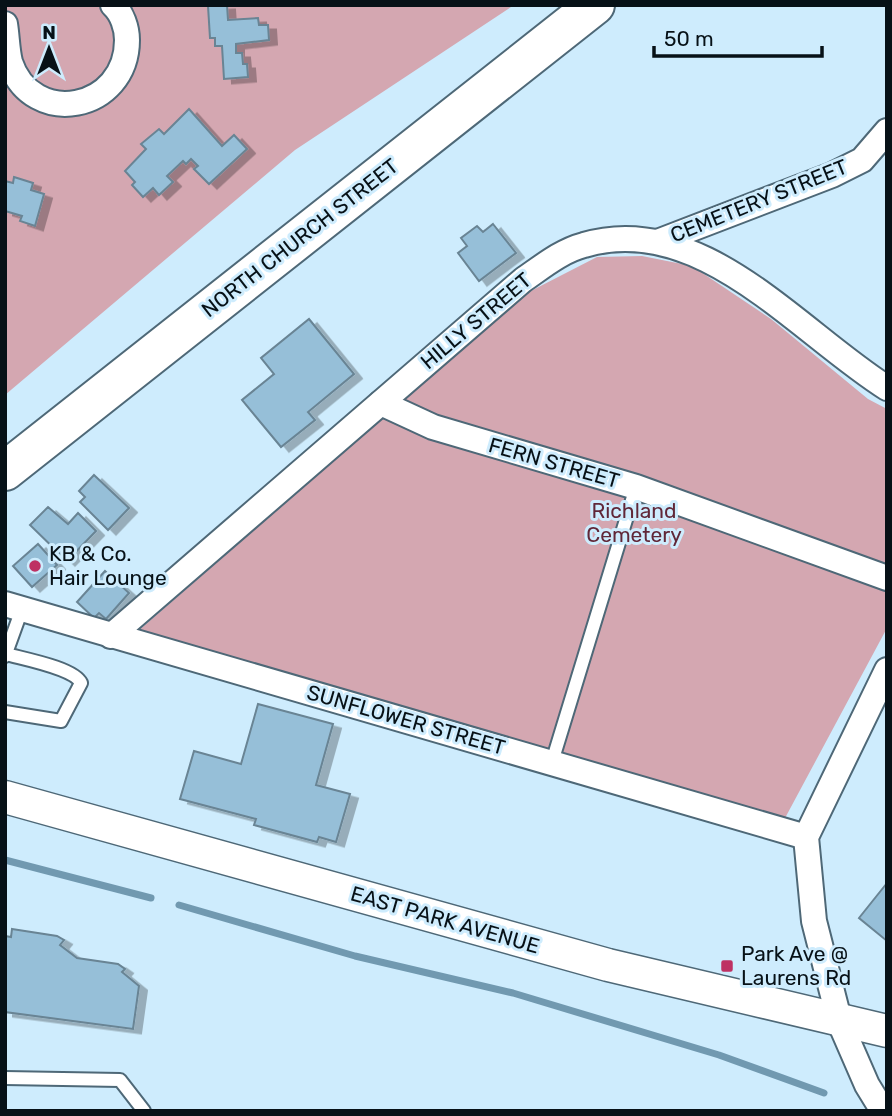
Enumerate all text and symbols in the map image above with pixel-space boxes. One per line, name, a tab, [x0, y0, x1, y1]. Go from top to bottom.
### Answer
north arrow	[14, 14, 84, 84]
scale bar	[654, 14, 822, 58]
text: N	[42, 21, 56, 44]
text: 50 m	[664, 26, 714, 51]
street label: NORTH CHURCH STREET	[196, 153, 403, 322]
street label: CEMETERY STREET	[667, 154, 851, 247]
street label: HILLY STREET	[415, 267, 536, 374]
street label: FERN STREET	[486, 432, 622, 493]
park label: Richland Cemetery	[586, 498, 682, 547]
place label: KB & Co. Hair Lounge	[49, 541, 167, 590]
marker: KB & Co. Hair Lounge	[27, 558, 43, 574]
street label: SUNFLOWER STREET	[304, 679, 508, 760]
street label: EAST PARK AVENUE	[348, 881, 542, 958]
place label: Park Ave @ Laurens Rd	[741, 941, 851, 990]
marker: Park Ave @ Laurens Rd	[719, 958, 735, 974]

